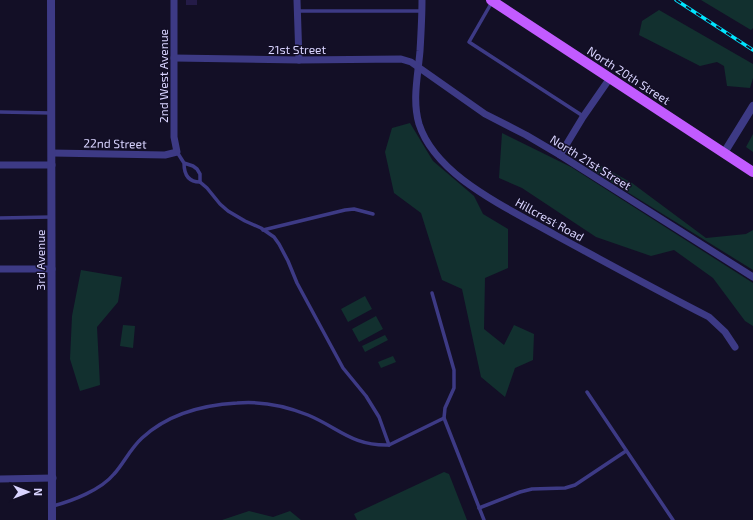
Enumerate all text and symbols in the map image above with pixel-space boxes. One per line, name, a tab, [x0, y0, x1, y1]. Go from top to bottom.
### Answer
street label: 2nd West Avenue	[156, 29, 170, 123]
street label: 21st Street	[268, 42, 327, 56]
street label: North 20th Street	[585, 43, 673, 107]
street label: North 21st Street	[548, 132, 634, 193]
street label: 22nd Street	[83, 135, 147, 151]
street label: Hillcrest Road	[513, 194, 587, 244]
street label: 3rd Avenue	[33, 230, 47, 290]
north arrow	[8, 472, 48, 512]
text: N	[32, 488, 45, 496]

